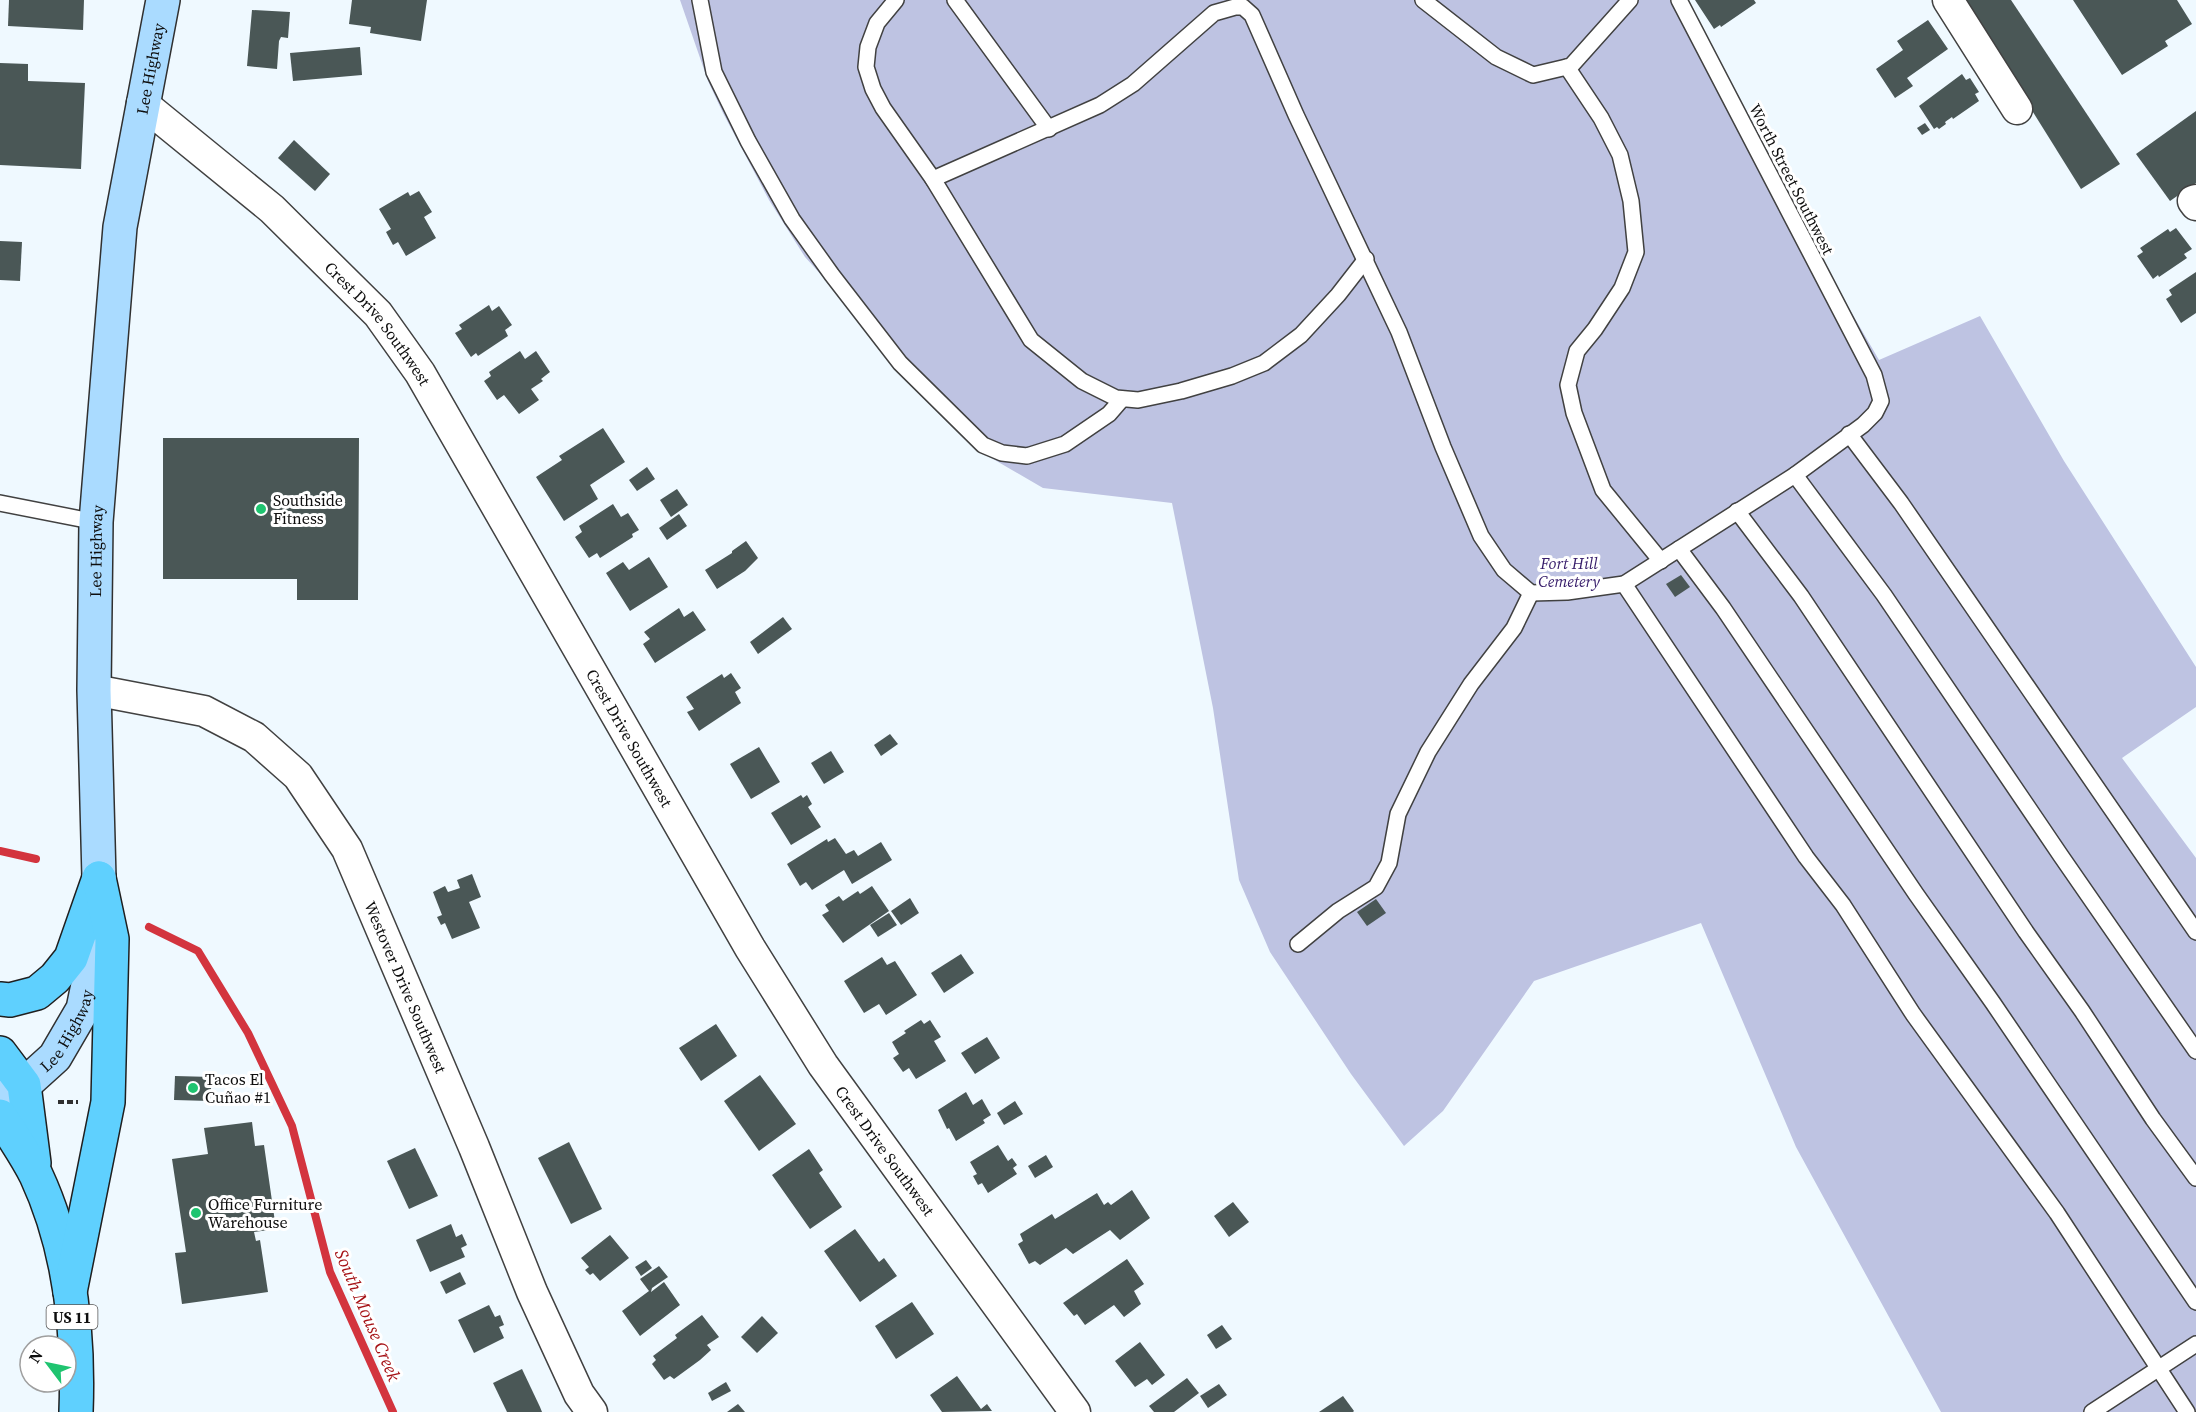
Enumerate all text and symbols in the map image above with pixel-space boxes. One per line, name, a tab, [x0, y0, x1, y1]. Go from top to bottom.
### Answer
street label: Lee Highway	[131, 20, 170, 116]
street label: Worth Street Southwest	[1744, 100, 1840, 259]
street label: Crest Drive Southwest	[320, 256, 436, 390]
place label: Southside Fitness	[273, 489, 343, 529]
marker: Southside Fitness	[254, 502, 268, 516]
street label: Lee Highway	[84, 503, 108, 597]
park label: Fort Hill Cemetery	[1538, 552, 1600, 592]
street label: Crest Drive Southwest	[581, 665, 678, 812]
street label: Westover Drive Southwest	[359, 898, 452, 1077]
street label: Lee Highway	[35, 987, 98, 1077]
place label: Tacos El Cuñao #1	[205, 1068, 271, 1108]
marker: Tacos El Cuñao #1	[186, 1081, 200, 1095]
street label: Crest Drive Southwest	[830, 1081, 940, 1221]
place label: Office Furniture Warehouse	[208, 1193, 322, 1233]
marker: Office Furniture Warehouse	[189, 1206, 203, 1220]
water label: South Mouse Creek	[329, 1245, 407, 1385]
road number: US 11	[46, 1305, 98, 1329]
north arrow	[18, 1334, 78, 1394]
text: N	[23, 1345, 48, 1367]

